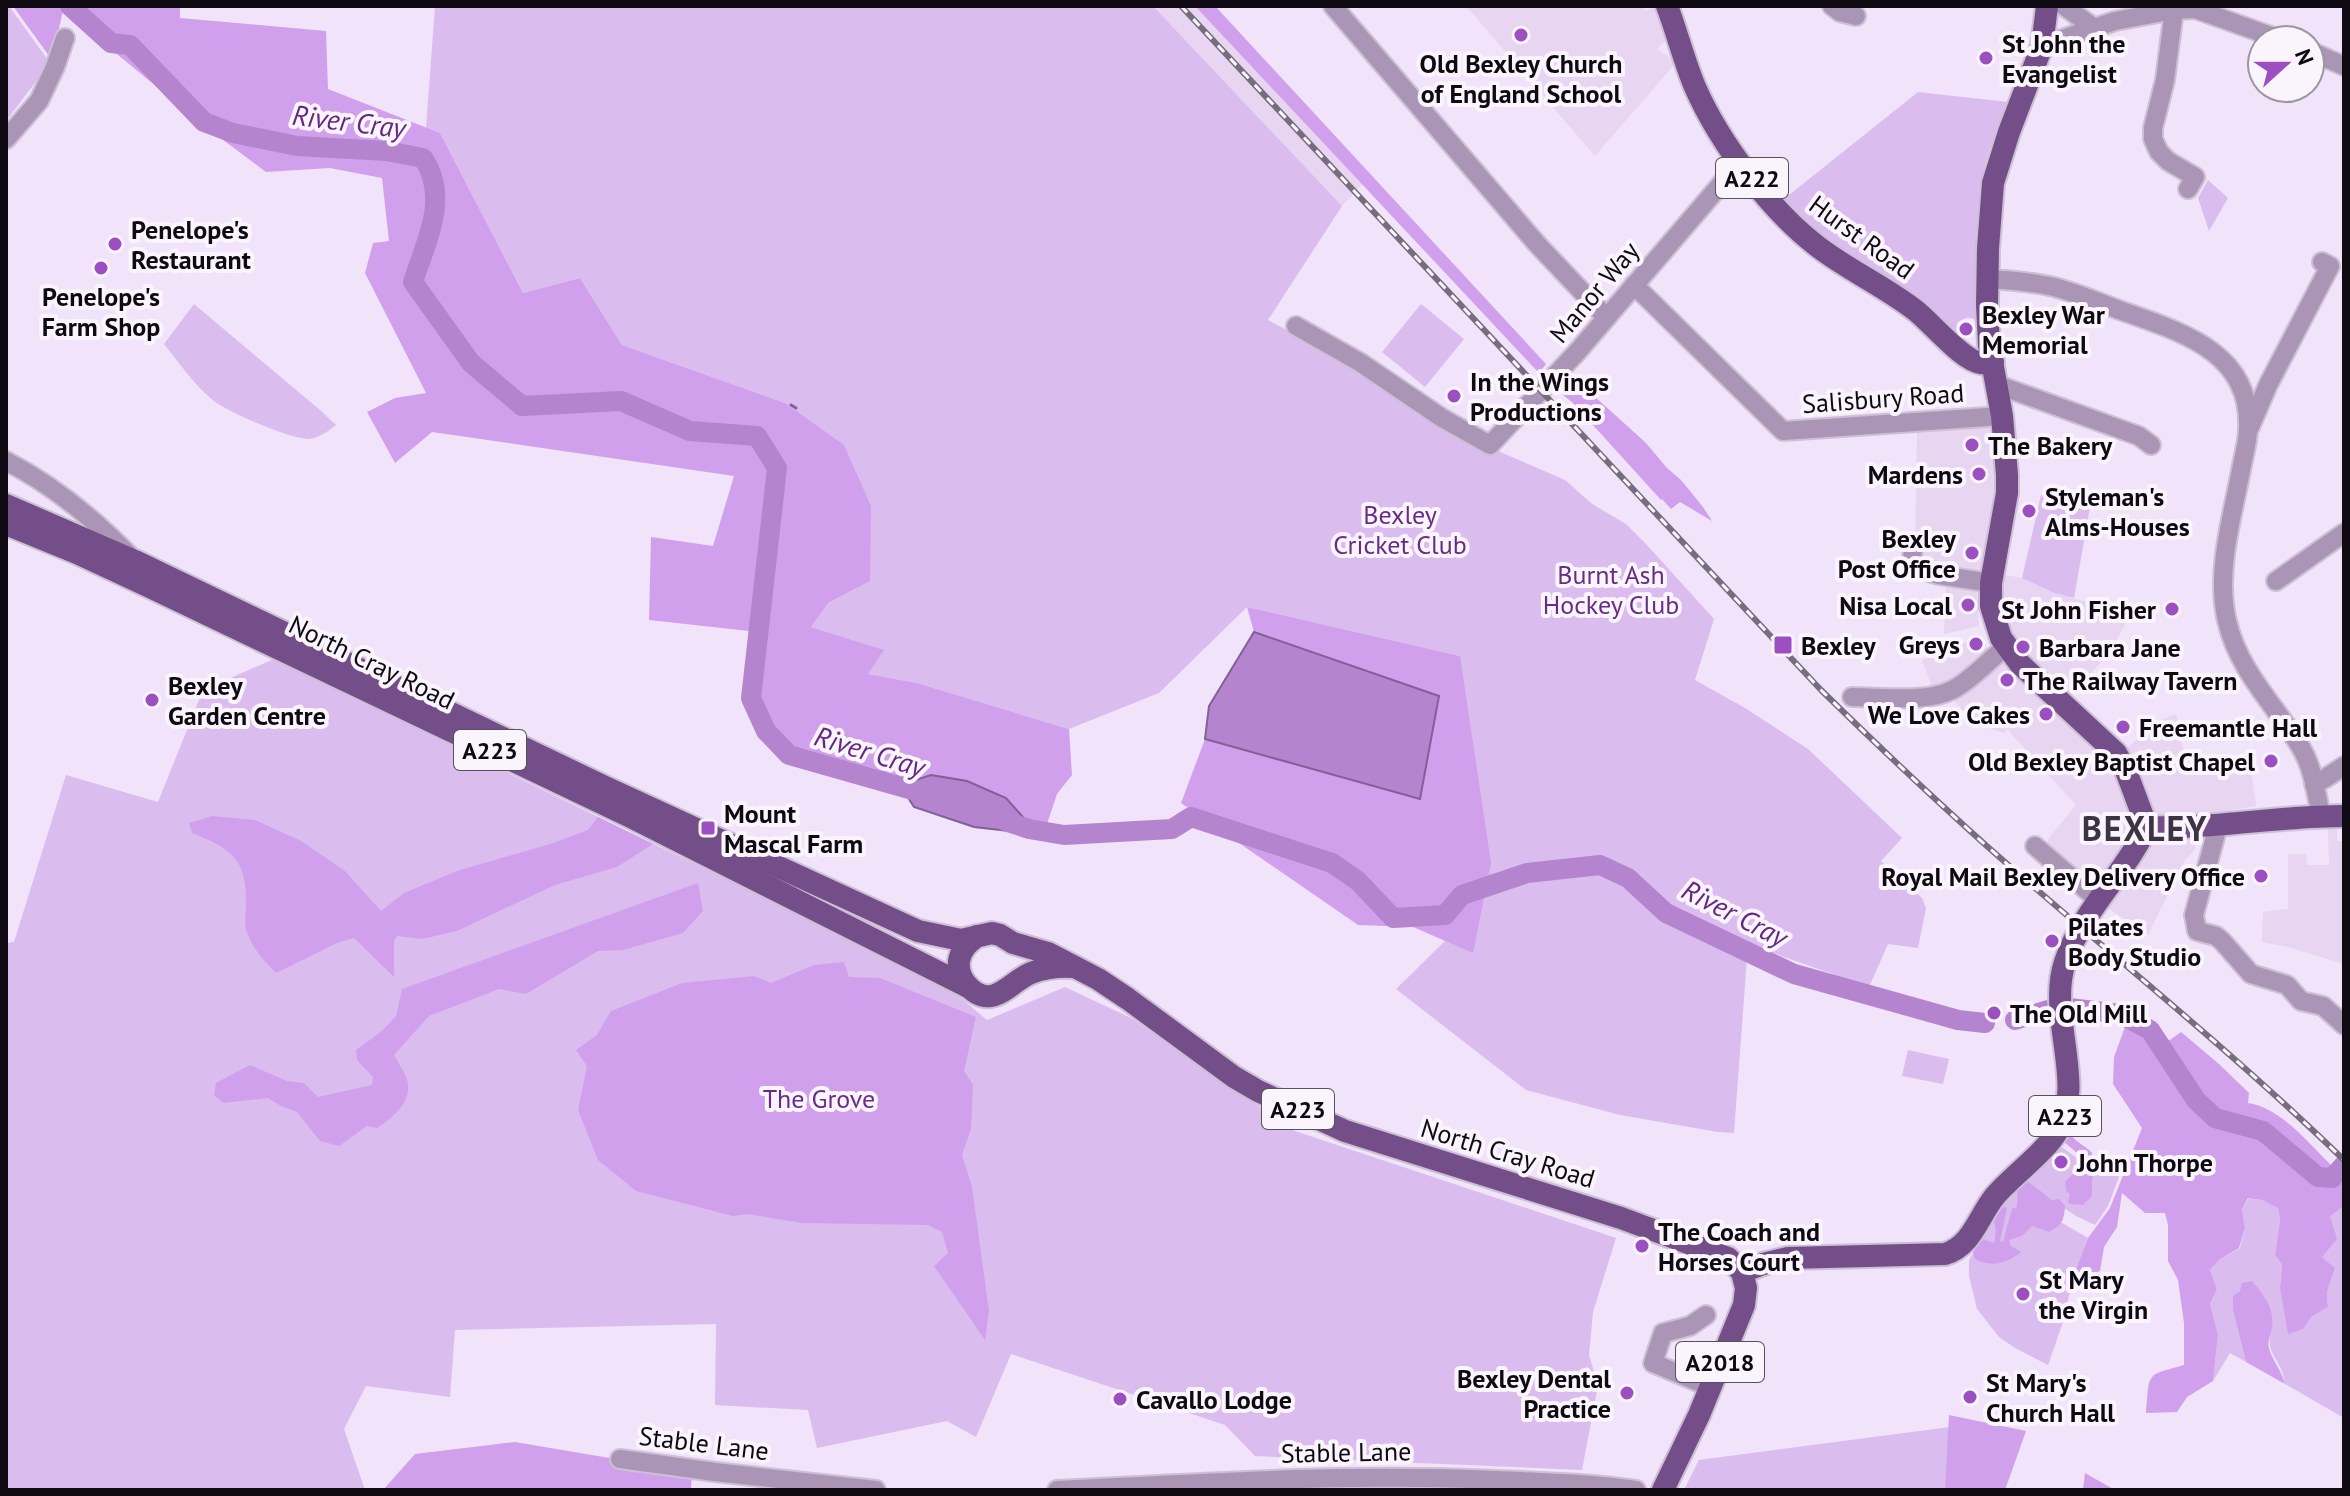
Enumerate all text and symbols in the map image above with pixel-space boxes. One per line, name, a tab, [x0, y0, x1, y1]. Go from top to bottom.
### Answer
north arrow	[2246, 24, 2326, 104]
marker: Old Bexley Church of England School	[1512, 26, 1530, 44]
place label: St John the Evangelist	[2002, 27, 2125, 90]
text: N	[2289, 45, 2320, 69]
place label: Old Bexley Church of England School	[1420, 47, 1622, 110]
marker: St John the Evangelist	[1977, 49, 1995, 67]
water label: River Cray	[290, 96, 409, 147]
road number: A222	[1716, 158, 1788, 198]
street label: Hurst Road	[1803, 188, 1921, 286]
place label: Penelope's Restaurant	[131, 213, 251, 276]
marker: Penelope's Restaurant	[106, 235, 124, 253]
street label: Manor Way	[1542, 235, 1646, 349]
marker: Penelope's Farm Shop	[92, 259, 110, 277]
place label: Penelope's Farm Shop	[42, 280, 160, 343]
place label: Bexley War Memorial	[1982, 298, 2106, 361]
marker: Bexley War Memorial	[1957, 320, 1975, 338]
place label: In the Wings Productions	[1470, 365, 1609, 428]
street label: Salisbury Road	[1801, 376, 1965, 420]
marker: In the Wings Productions	[1445, 387, 1463, 405]
place label: The Bakery	[1988, 429, 2113, 462]
marker: The Bakery	[1963, 436, 1981, 454]
place label: Mardens	[1868, 458, 1963, 491]
marker: Mardens	[1970, 465, 1988, 483]
place label: Styleman's Alms-Houses	[2045, 480, 2190, 543]
park label: Bexley Cricket Club	[1333, 498, 1467, 561]
marker: Styleman's Alms-Houses	[2020, 502, 2038, 520]
place label: Bexley Post Office	[1838, 522, 1957, 585]
marker: Bexley Post Office	[1963, 544, 1981, 562]
park label: Burnt Ash Hockey Club	[1543, 558, 1679, 621]
place label: Nisa Local	[1839, 589, 1952, 622]
place label: St John Fisher	[2001, 593, 2157, 626]
marker: Nisa Local	[1959, 596, 1977, 614]
marker: St John Fisher	[2163, 600, 2181, 618]
street label: North Cray Road	[284, 608, 460, 716]
place label: Greys	[1899, 628, 1960, 661]
place label: Bexley	[1801, 629, 1876, 662]
place label: Barbara Jane	[2039, 631, 2181, 664]
marker: Bexley	[1772, 634, 1794, 656]
marker: Greys	[1967, 635, 1985, 653]
marker: Barbara Jane	[2014, 638, 2032, 656]
place label: The Railway Tavern	[2023, 664, 2237, 697]
place label: Bexley Garden Centre	[168, 669, 326, 732]
marker: The Railway Tavern	[1998, 671, 2016, 689]
marker: Bexley Garden Centre	[143, 691, 161, 709]
place label: We Love Cakes	[1868, 698, 2030, 731]
marker: We Love Cakes	[2037, 705, 2055, 723]
place label: Freemantle Hall	[2139, 711, 2318, 744]
water label: River Cray	[810, 717, 931, 786]
marker: Freemantle Hall	[2114, 718, 2132, 736]
road number: A223	[454, 730, 526, 770]
place label: Old Bexley Baptist Chapel	[1968, 745, 2255, 778]
marker: Old Bexley Baptist Chapel	[2262, 752, 2280, 770]
place label: Mount Mascal Farm	[724, 797, 863, 860]
district label: BEXLEY	[2082, 806, 2208, 850]
marker: Mount Mascal Farm	[699, 819, 717, 837]
place label: Royal Mail Bexley Delivery Office	[1881, 860, 2245, 893]
marker: Royal Mail Bexley Delivery Office	[2252, 867, 2270, 885]
water label: River Cray	[1676, 871, 1796, 956]
place label: Pilates Body Studio	[2068, 910, 2201, 973]
marker: Pilates Body Studio	[2043, 932, 2061, 950]
place label: The Old Mill	[2010, 997, 2147, 1030]
marker: The Old Mill	[1985, 1004, 2003, 1022]
park label: The Grove	[763, 1082, 875, 1115]
road number: A223	[1262, 1089, 1334, 1129]
road number: A223	[2029, 1096, 2101, 1136]
street label: North Cray Road	[1417, 1111, 1599, 1195]
place label: John Thorpe	[2076, 1146, 2213, 1179]
marker: John Thorpe	[2052, 1153, 2070, 1171]
place label: The Coach and Horses Court	[1658, 1215, 1820, 1278]
marker: The Coach and Horses Court	[1633, 1237, 1651, 1255]
place label: St Mary the Virgin	[2039, 1263, 2148, 1326]
marker: St Mary the Virgin	[2014, 1285, 2032, 1303]
road number: A2018	[1676, 1342, 1764, 1382]
place label: Bexley Dental Practice	[1457, 1362, 1611, 1425]
place label: St Mary's Church Hall	[1986, 1366, 2115, 1429]
place label: Cavallo Lodge	[1136, 1383, 1292, 1416]
marker: Bexley Dental Practice	[1618, 1384, 1636, 1402]
marker: St Mary's Church Hall	[1961, 1388, 1979, 1406]
marker: Cavallo Lodge	[1111, 1390, 1129, 1408]
street label: Stable Lane	[637, 1419, 771, 1467]
street label: Stable Lane	[1280, 1434, 1412, 1470]

